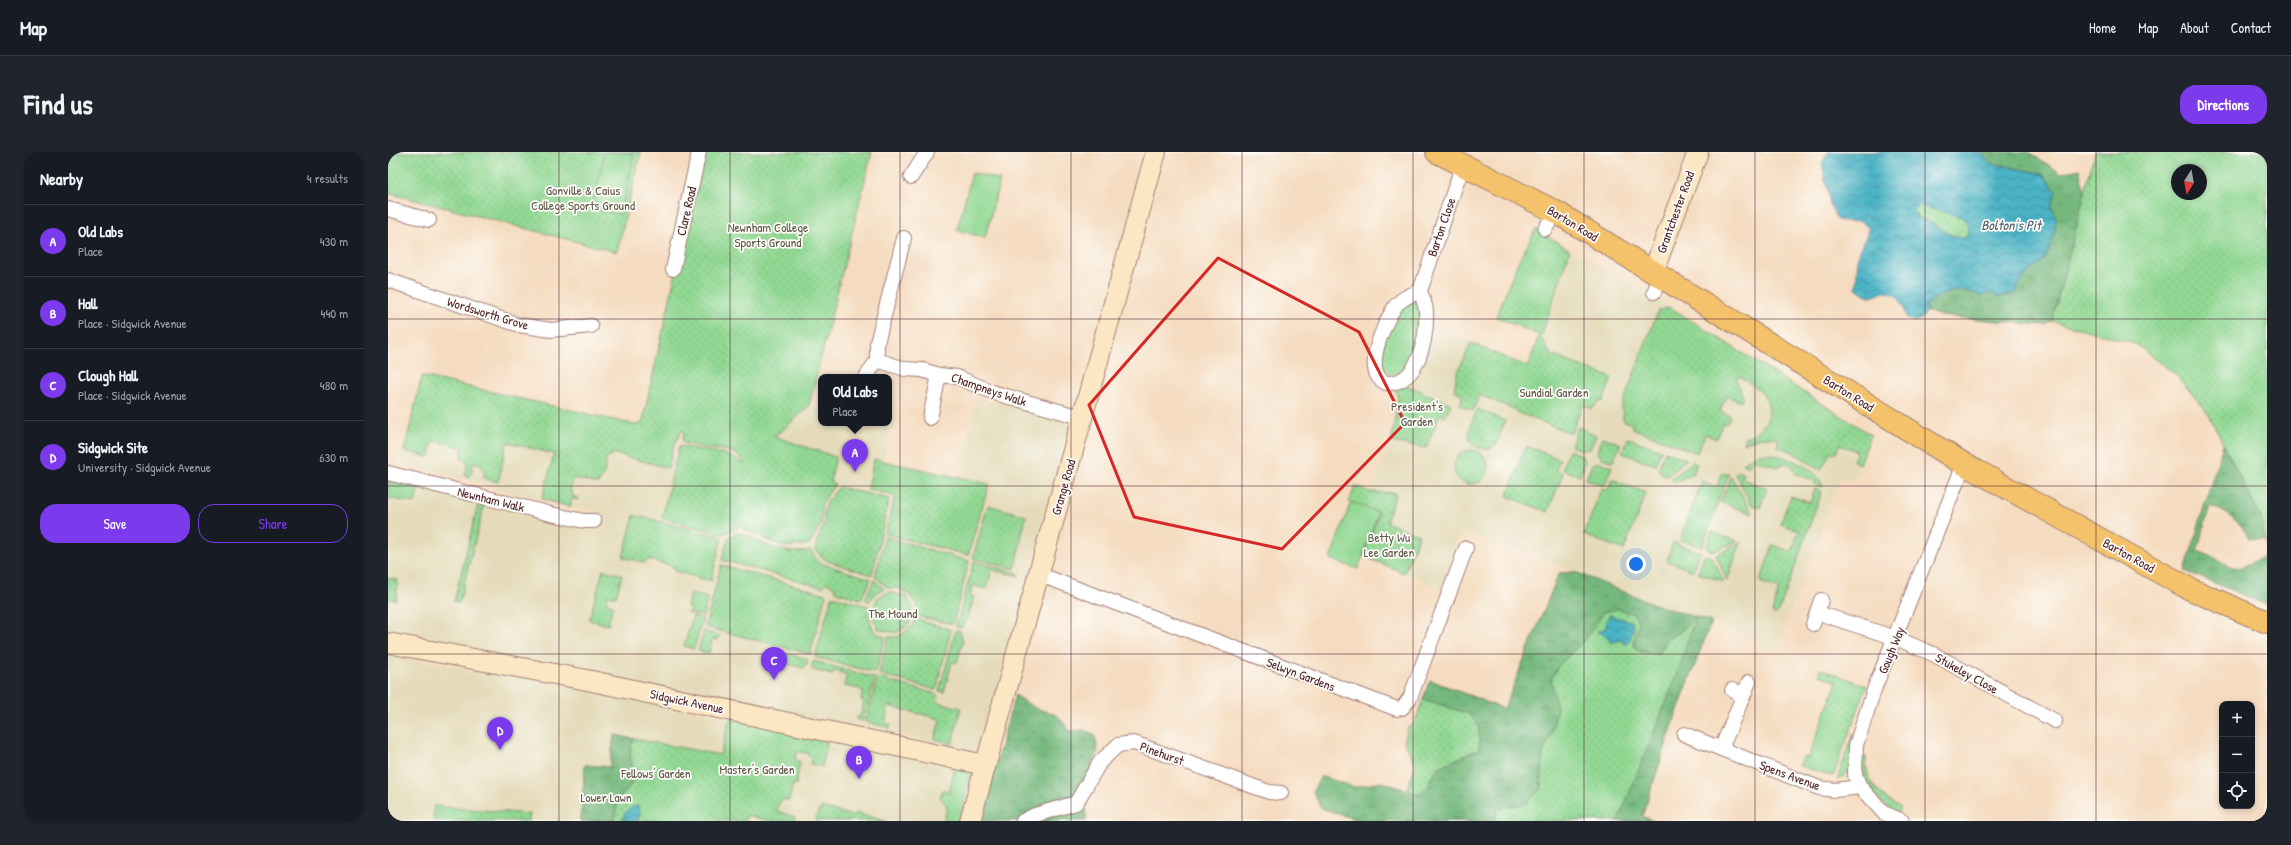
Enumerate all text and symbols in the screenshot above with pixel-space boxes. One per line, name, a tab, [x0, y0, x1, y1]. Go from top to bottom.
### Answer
text: Map	[20, 15, 47, 41]
text: Home	[2089, 18, 2116, 37]
text: Map	[2138, 18, 2158, 37]
text: About	[2180, 18, 2209, 37]
text: Contact	[2231, 18, 2271, 37]
text: Find us	[24, 85, 93, 123]
button: Directions	[2180, 85, 2267, 124]
north arrow	[2171, 164, 2207, 200]
text: Nearby	[40, 167, 83, 190]
street label: Grantchester Road	[1652, 168, 1698, 256]
text: 4 results	[307, 169, 348, 187]
park label: Gonville & Caius College Sports Ground	[531, 181, 635, 214]
street label: Clare Road	[672, 185, 700, 237]
street label: Barton Close	[1423, 195, 1459, 259]
street label: Barton Road	[1544, 201, 1602, 245]
water label: Bolton’s Pit	[1981, 215, 2043, 234]
park label: Newnham College Sports Ground	[728, 218, 808, 251]
text: Old Labs	[78, 221, 123, 242]
text: A	[50, 232, 56, 250]
text: 430 m	[320, 232, 348, 250]
text: Place	[78, 242, 103, 260]
street label: Wordsworth Grove	[445, 292, 531, 334]
text: Hall	[78, 293, 97, 314]
text: B	[50, 304, 56, 322]
text: 440 m	[321, 304, 348, 322]
text: Place · Sidgwick Avenue	[78, 314, 187, 332]
text: Clough Hall	[78, 365, 138, 386]
street label: Champneys Walk	[949, 368, 1030, 410]
street label: Barton Road	[1820, 370, 1878, 416]
popup	[818, 374, 892, 426]
text: C	[49, 376, 57, 394]
text: 480 m	[320, 376, 348, 394]
text: Old Labs	[832, 381, 878, 402]
park label: Sundial Garden	[1519, 383, 1589, 401]
text: Place · Sidgwick Avenue	[78, 386, 187, 404]
park label: President's Garden	[1391, 397, 1443, 430]
text: Place	[832, 402, 858, 420]
text: Sidgwick Site	[78, 437, 148, 458]
pin: A	[842, 439, 868, 472]
text: D	[50, 448, 56, 466]
text: 630 m	[319, 448, 348, 466]
street label: Grange Road	[1046, 457, 1080, 517]
text: University · Sidgwick Avenue	[78, 458, 211, 476]
street label: Newnham Walk	[456, 482, 527, 516]
button: Save	[40, 504, 190, 543]
button: Share	[198, 504, 348, 543]
park label: Betty Wu Lee Garden	[1364, 528, 1414, 561]
street label: Barton Road	[2100, 533, 2158, 577]
your location	[1626, 554, 1646, 574]
park label: The Mound	[869, 604, 917, 622]
street label: Gough Way	[1873, 623, 1909, 676]
pin: C	[761, 647, 787, 680]
street label: Stukeley Close	[1932, 648, 2002, 698]
street label: Selwyn Gardens	[1264, 653, 1338, 695]
street label: Sidgwick Avenue	[648, 684, 726, 718]
map controls	[2219, 701, 2255, 809]
button: +	[2219, 701, 2255, 737]
pin: D	[487, 717, 513, 750]
street label: Pinehurst	[1138, 737, 1187, 769]
button: −	[2219, 737, 2255, 773]
pin: B	[846, 746, 872, 779]
street label: Spens Avenue	[1757, 756, 1823, 794]
park label: Master's Garden	[719, 760, 795, 778]
park label: Fellows' Garden	[620, 764, 691, 782]
button: locate	[2219, 773, 2255, 809]
park label: Lower Lawn	[580, 788, 632, 806]

